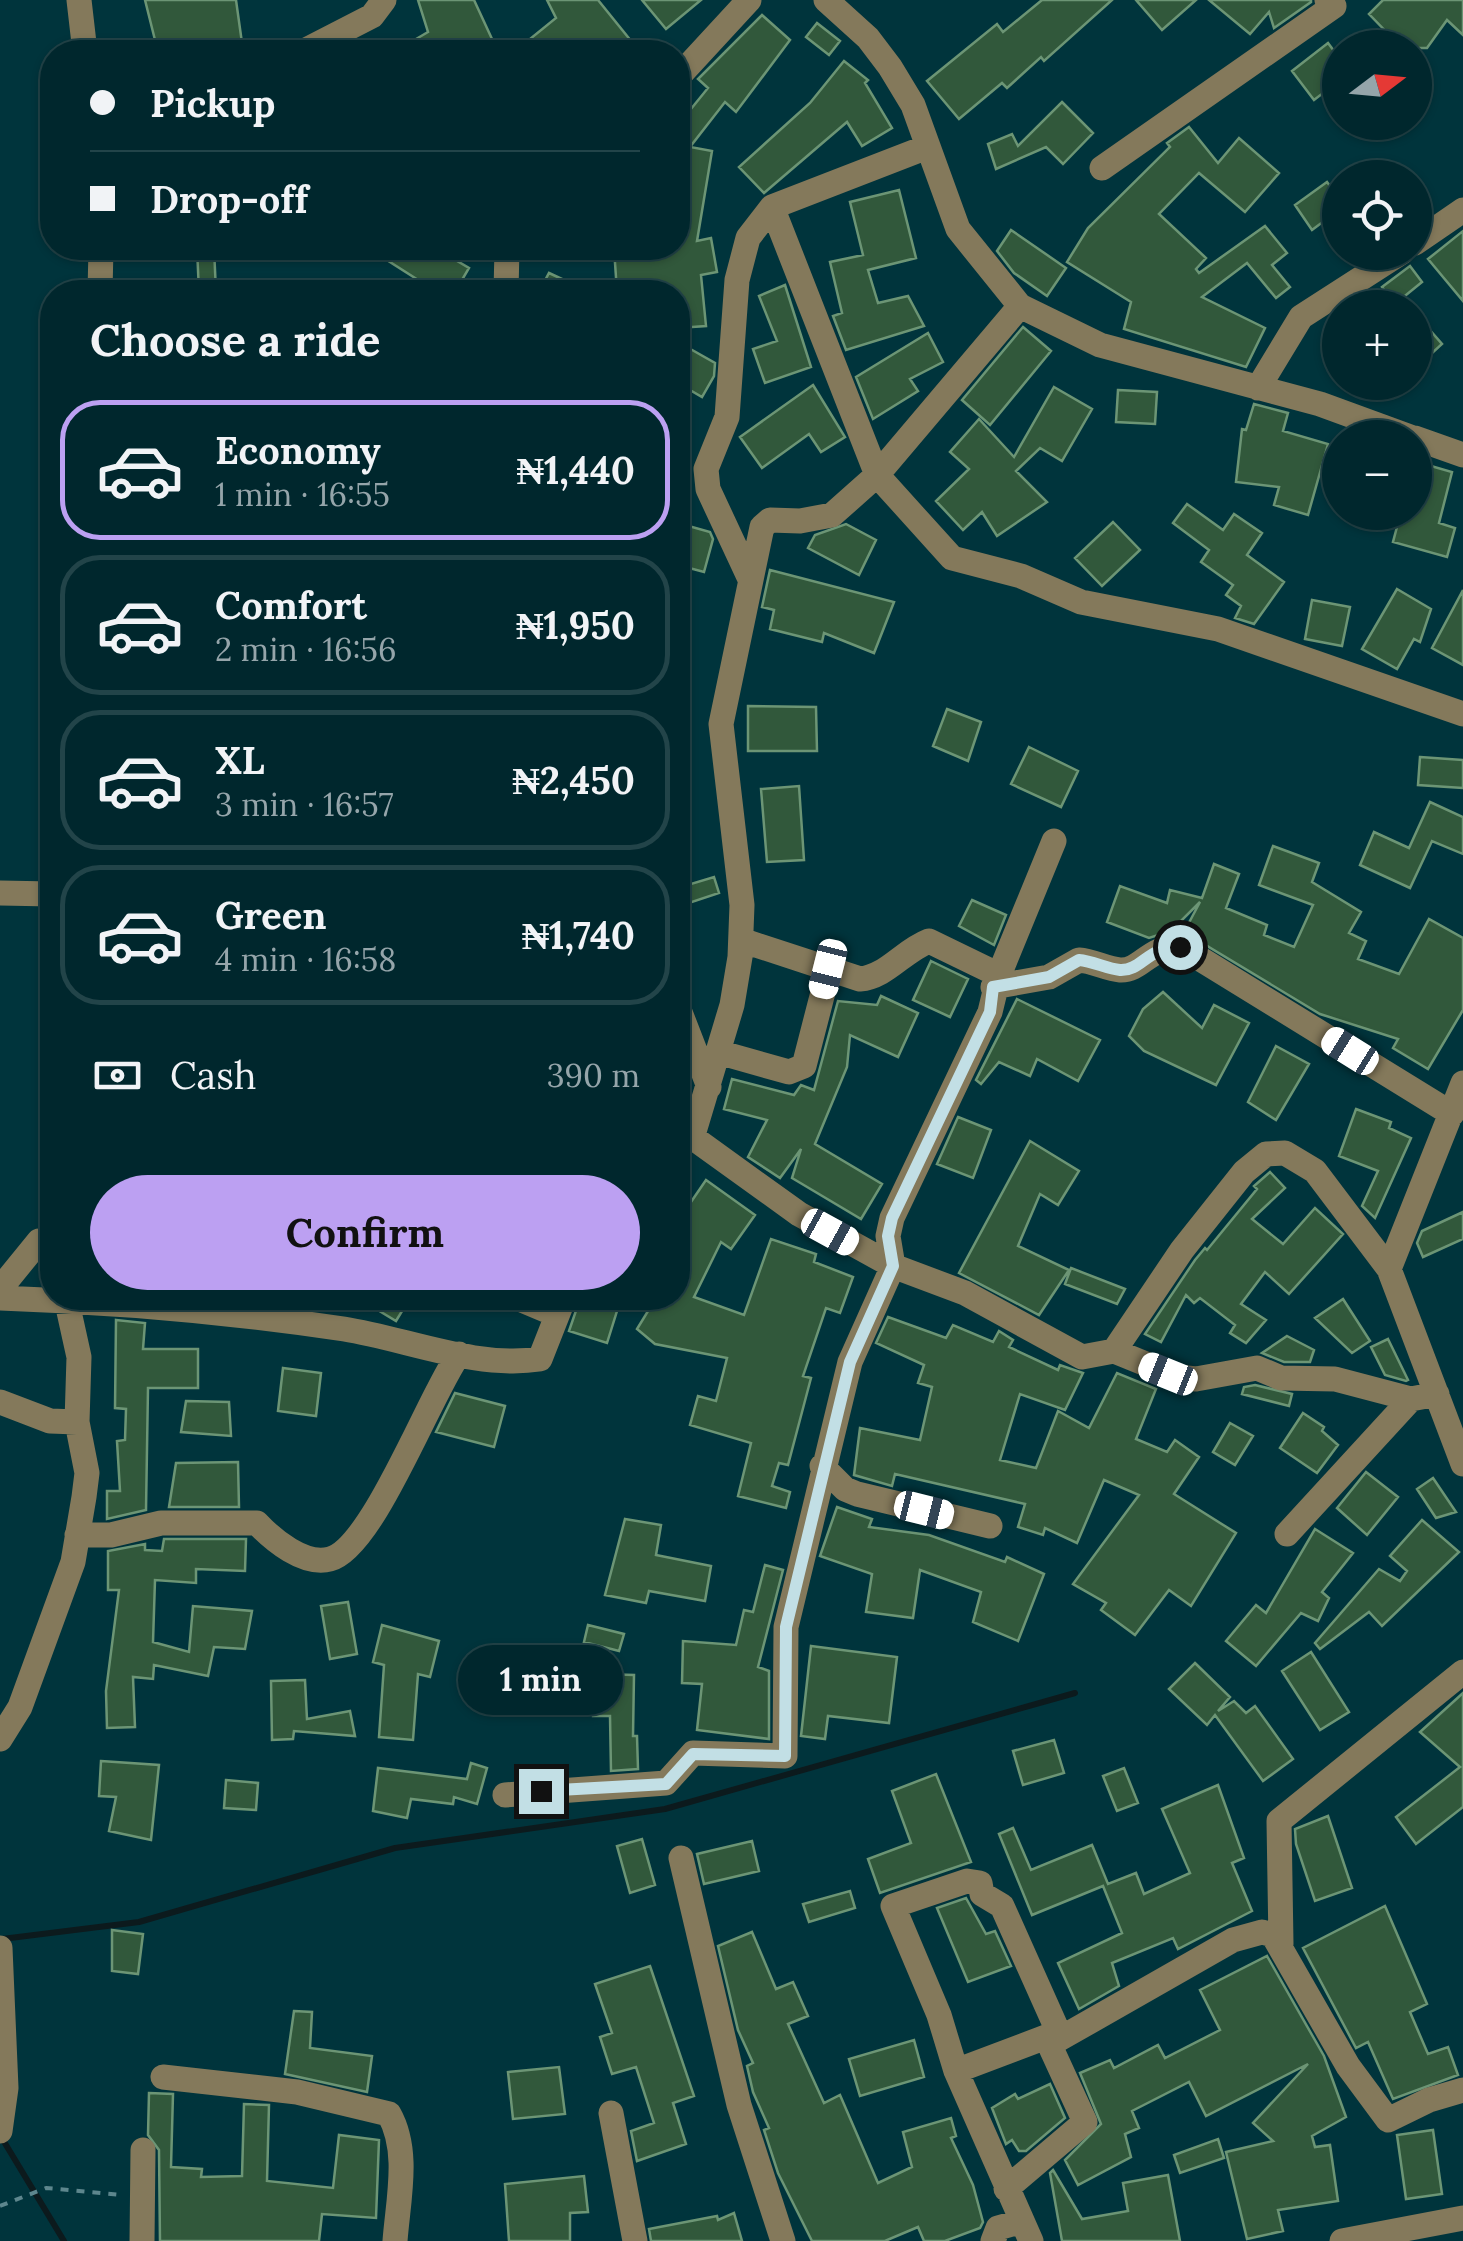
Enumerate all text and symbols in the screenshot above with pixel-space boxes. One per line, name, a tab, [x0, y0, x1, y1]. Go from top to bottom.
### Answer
north arrow	[1322, 30, 1432, 140]
map controls	[1322, 30, 1432, 530]
text: Pickup	[150, 79, 275, 127]
button: locate	[1322, 160, 1432, 270]
text: Drop-off	[150, 175, 308, 223]
button: +	[1322, 290, 1432, 400]
text: Choose a ride	[90, 311, 380, 368]
button: −	[1322, 420, 1432, 530]
icon: car	[95, 425, 185, 515]
text: Economy	[215, 426, 381, 474]
text: ₦1,440	[517, 446, 635, 494]
text: 1 min · 16:55	[215, 474, 390, 515]
icon: car	[95, 580, 185, 670]
text: Comfort	[215, 581, 367, 629]
text: ₦1,950	[516, 601, 635, 649]
text: 2 min · 16:56	[215, 629, 397, 670]
icon: car	[95, 735, 185, 825]
text: XL	[215, 736, 265, 784]
text: ₦2,450	[512, 756, 635, 804]
text: 3 min · 16:57	[215, 784, 393, 825]
icon: car	[95, 890, 185, 980]
text: Green	[215, 891, 327, 939]
text: ₦1,740	[522, 911, 635, 959]
route start	[1158, 925, 1203, 970]
car	[806, 936, 850, 1002]
text: 4 min · 16:58	[215, 939, 396, 980]
car	[1317, 1022, 1383, 1080]
icon: cash	[90, 1048, 145, 1103]
text: Cash	[170, 1051, 257, 1099]
text: 390 m	[547, 1055, 640, 1096]
button: Confirm	[90, 1175, 640, 1290]
car	[796, 1204, 864, 1260]
car	[1135, 1349, 1201, 1399]
car	[891, 1488, 957, 1532]
callout: 1 min	[458, 1646, 624, 1716]
text: 1 min	[500, 1659, 581, 1700]
route end	[519, 1769, 564, 1814]

